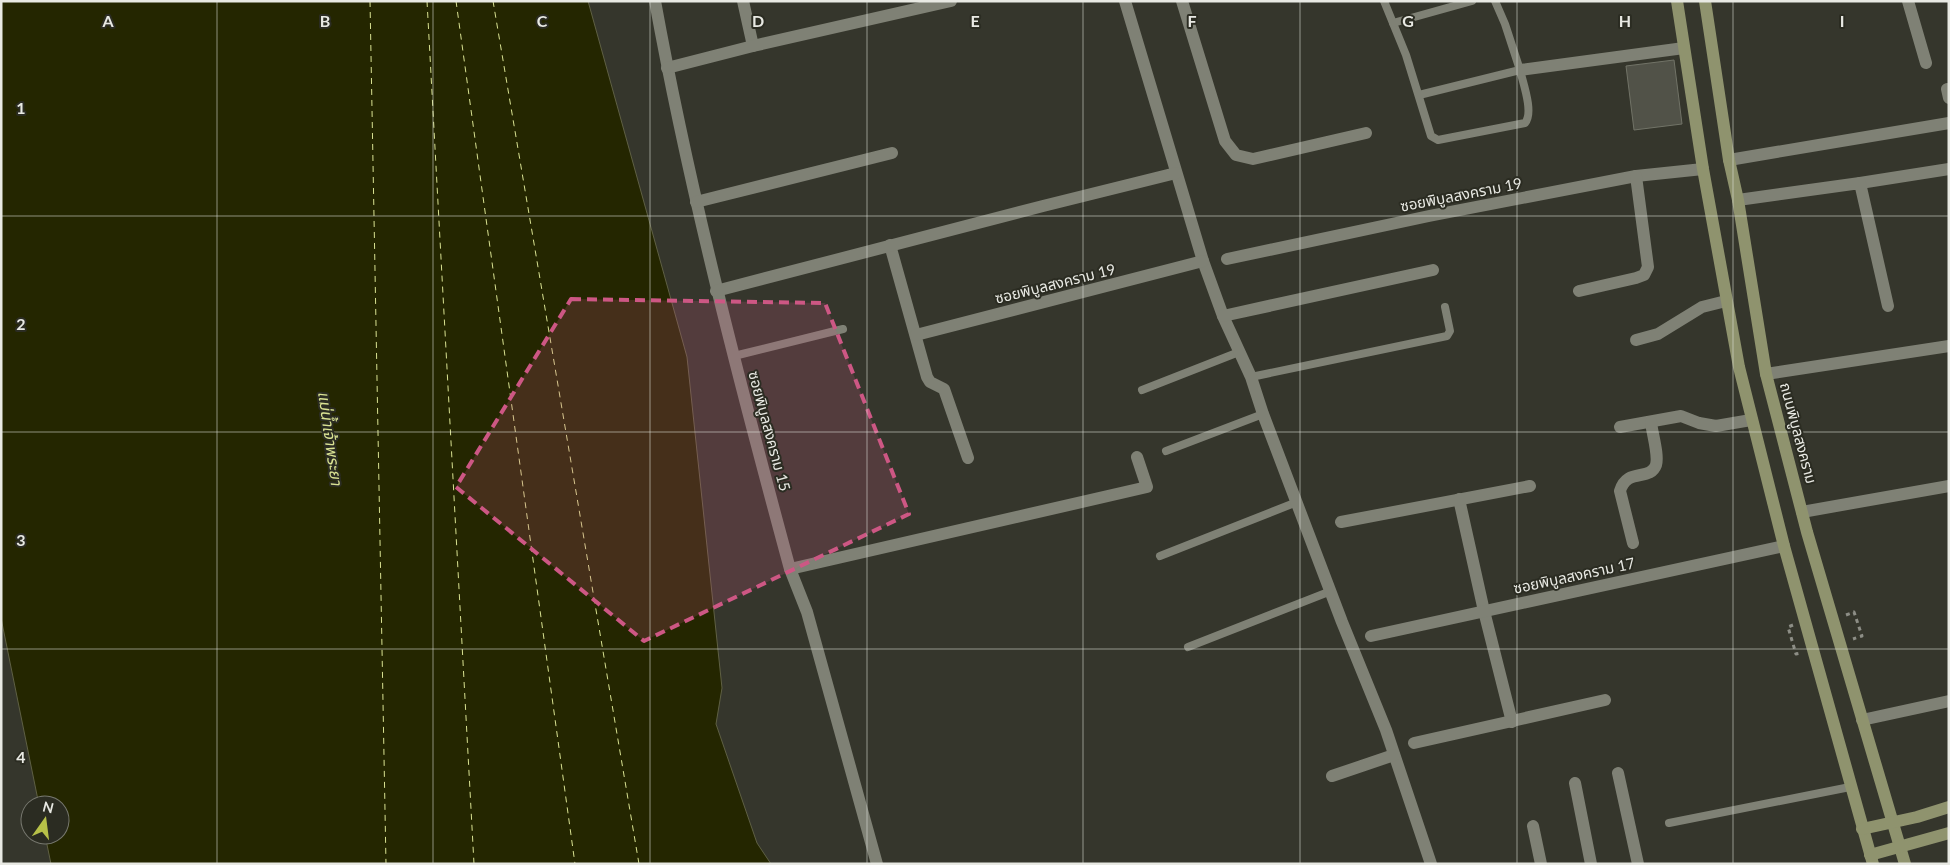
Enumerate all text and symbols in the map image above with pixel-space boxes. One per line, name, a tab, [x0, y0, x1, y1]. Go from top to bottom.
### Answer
text: A	[101, 11, 114, 30]
text: B	[320, 11, 330, 30]
text: C	[537, 11, 548, 30]
text: D	[752, 11, 764, 30]
text: E	[970, 11, 980, 30]
text: F	[1187, 11, 1197, 30]
text: G	[1402, 11, 1414, 30]
text: H	[1619, 11, 1631, 30]
text: I	[1840, 11, 1844, 30]
text: 1	[16, 98, 26, 117]
street label: ซอยพิบูลสงคราม 19	[1399, 173, 1524, 216]
street label: ซอยพิบูลสงคราม 19	[993, 259, 1117, 308]
text: 2	[16, 314, 26, 333]
street label: ซอยพิบูลสงคราม 15	[744, 369, 795, 493]
street label: ถนนพิบูลสงคราม	[1776, 380, 1821, 486]
water label: แม่น้ำเจ้าพระยา	[315, 390, 348, 488]
text: 3	[16, 530, 26, 549]
street label: ซอยพิบูลสงคราม 17	[1512, 553, 1637, 598]
text: 4	[16, 747, 26, 766]
north arrow	[20, 795, 70, 845]
text: N	[41, 797, 56, 816]

